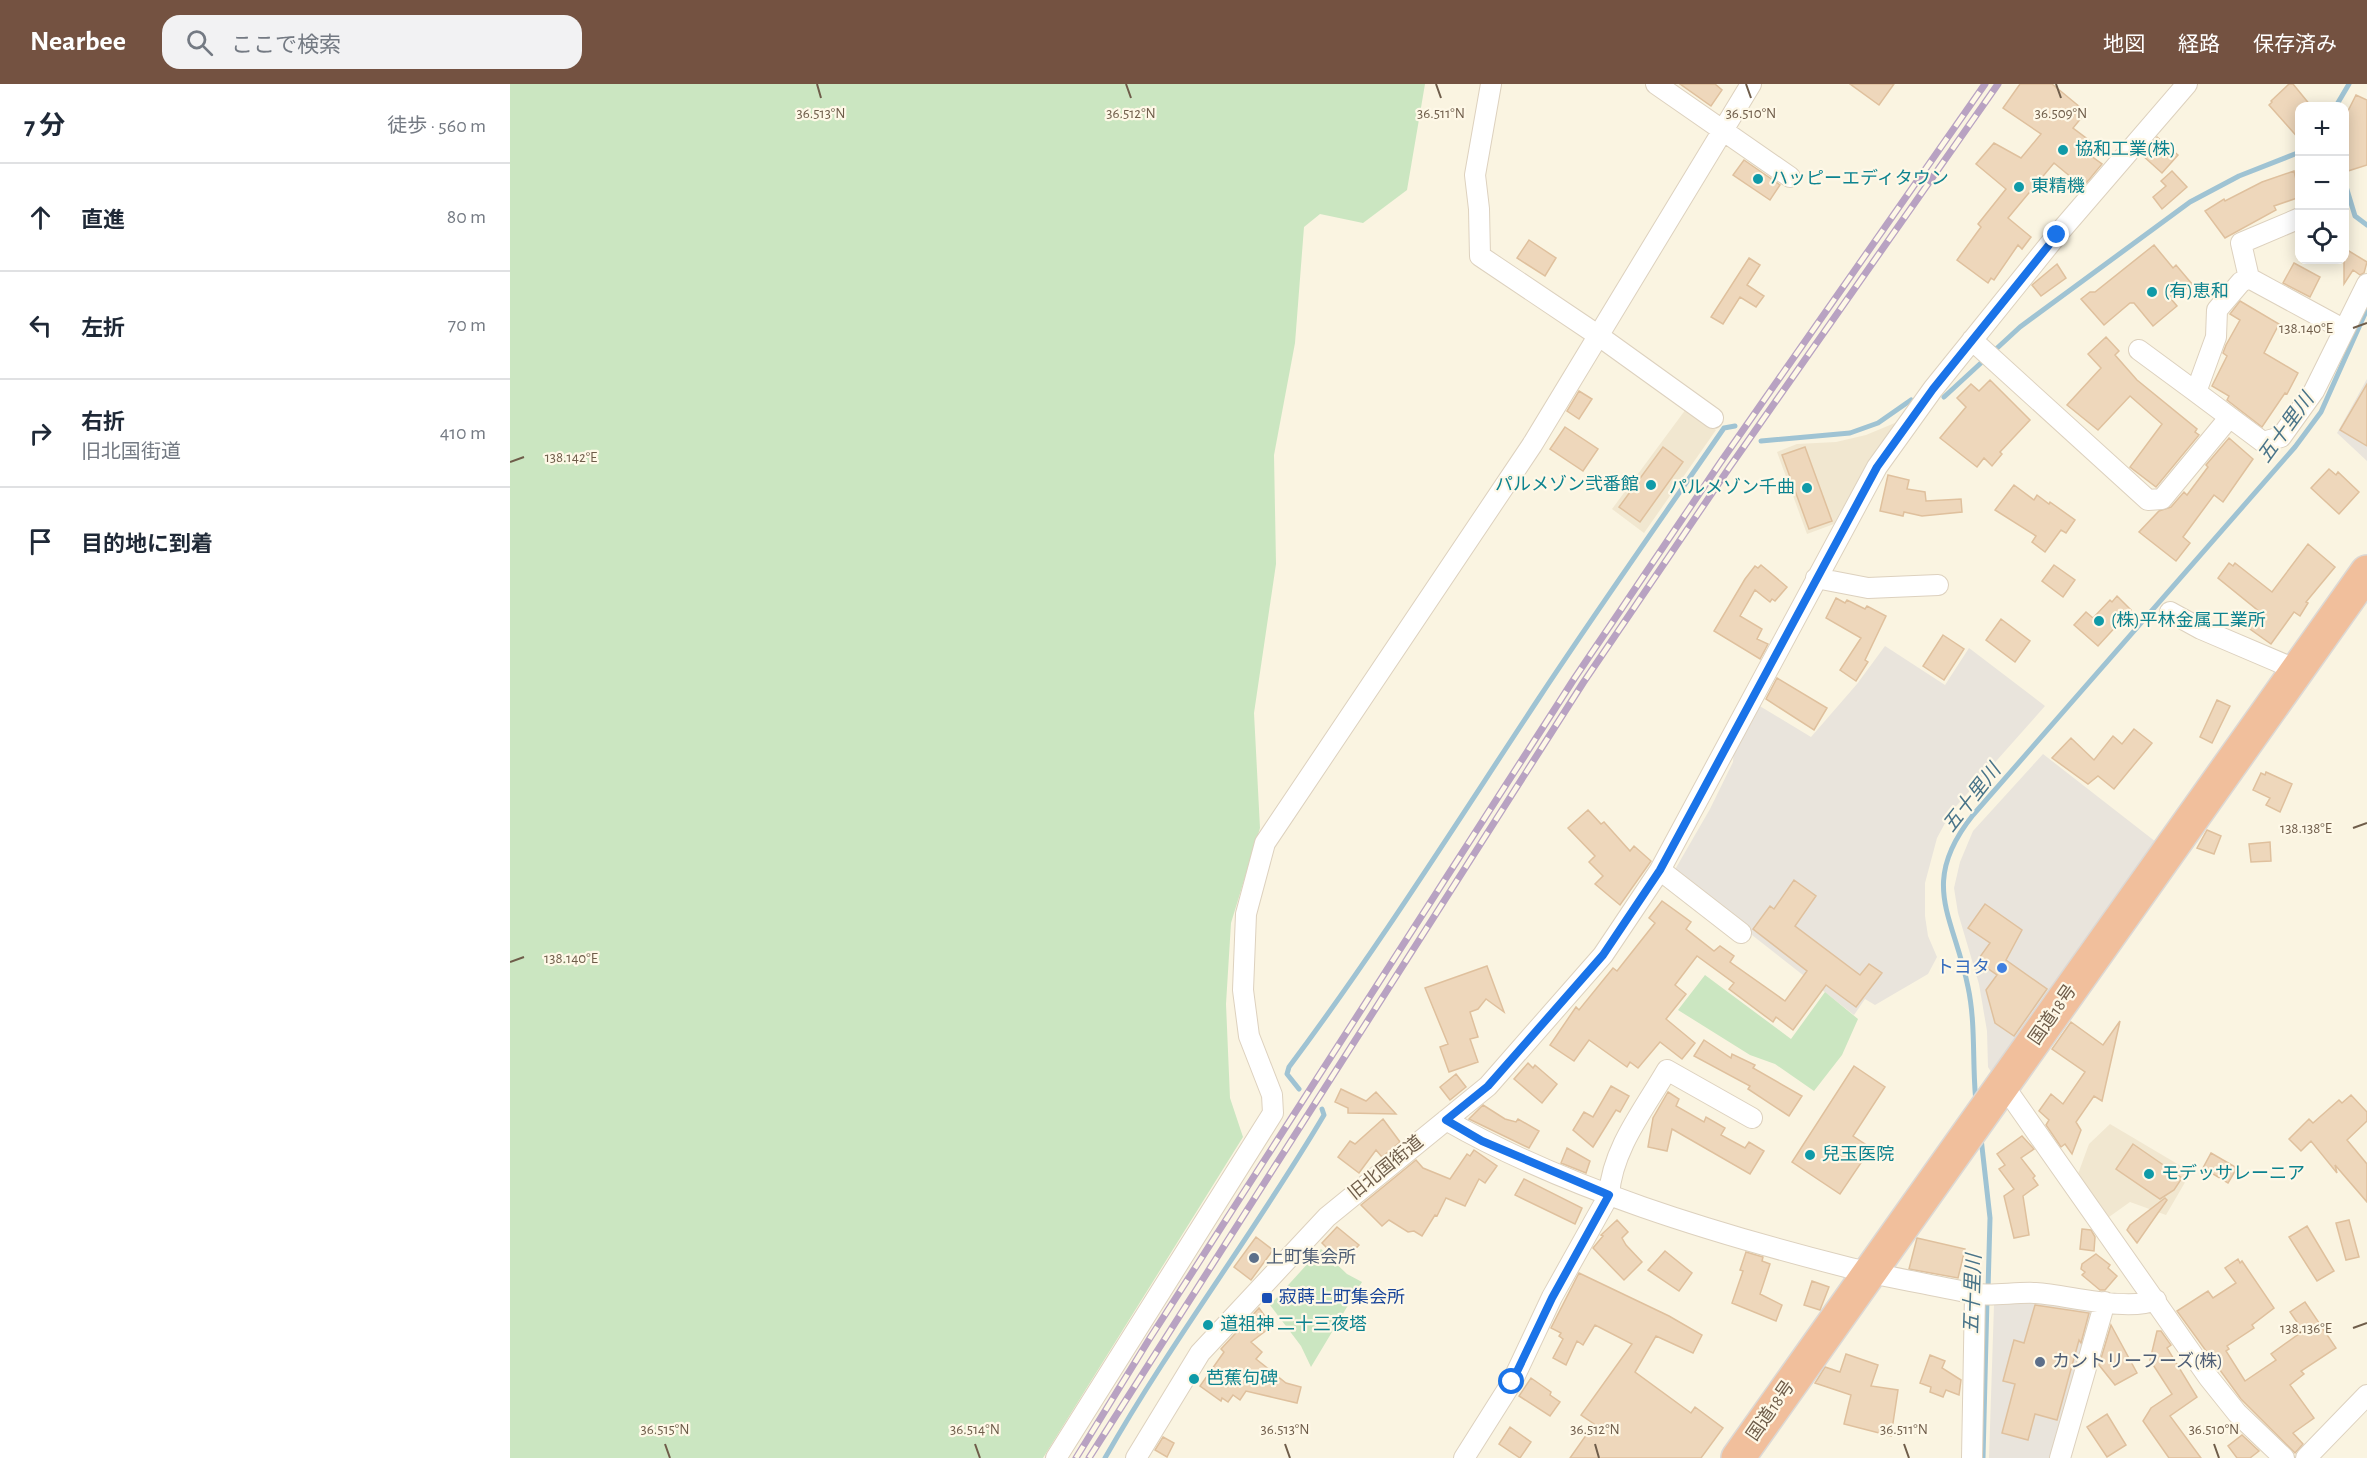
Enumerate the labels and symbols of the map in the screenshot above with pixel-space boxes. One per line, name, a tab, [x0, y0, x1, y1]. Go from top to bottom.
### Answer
text: 36.513°N	[797, 106, 845, 121]
text: 36.512°N	[1106, 106, 1156, 121]
text: 36.511°N	[1417, 106, 1465, 121]
text: 36.510°N	[1726, 106, 1776, 121]
text: 36.509°N	[2035, 106, 2087, 121]
place label: 協和工業(株)	[2075, 139, 2176, 159]
marker: 協和工業(株)	[2056, 143, 2070, 157]
place label: ハッピーエディタウン	[1770, 168, 1949, 188]
marker: ハッピーエディタウン	[1751, 172, 1765, 186]
place label: 東精機	[2031, 176, 2085, 196]
marker: 東精機	[2012, 180, 2026, 194]
route end	[2043, 221, 2069, 247]
place label: (有)恵和	[2164, 281, 2229, 301]
marker: (有)恵和	[2145, 285, 2159, 299]
text: 138.140°E	[2279, 321, 2333, 336]
water label: 五十里川	[2254, 388, 2319, 466]
text: 138.142°E	[545, 450, 597, 465]
place label: パルメゾン弐番館	[1495, 474, 1639, 494]
place label: パルメゾン千曲	[1669, 477, 1795, 497]
marker: パルメゾン弐番館	[1644, 478, 1658, 492]
marker: パルメゾン千曲	[1800, 481, 1814, 495]
place label: (株)平林金属工業所	[2111, 611, 2266, 630]
marker: (株)平林金属工業所	[2092, 614, 2106, 628]
water label: 五十里川	[1939, 758, 2006, 836]
text: 138.138°E	[2280, 821, 2332, 836]
text: 138.140°E	[544, 951, 598, 966]
place label: トヨタ	[1936, 958, 1990, 977]
marker: トヨタ	[1995, 961, 2009, 975]
street label: 国道18号	[2024, 981, 2080, 1048]
street label: 旧北国街道	[1344, 1131, 1427, 1203]
place label: 兒玉医院	[1822, 1144, 1894, 1164]
marker: 兒玉医院	[1803, 1148, 1817, 1162]
place label: モデッサレーニア	[2161, 1163, 2305, 1183]
marker: モデッサレーニア	[2142, 1167, 2156, 1181]
place label: 上町集会所	[1266, 1247, 1356, 1267]
marker: 上町集会所	[1247, 1251, 1261, 1265]
water label: 五十里川	[1961, 1252, 1984, 1334]
place label: 寂蒔上町集会所	[1279, 1287, 1405, 1307]
marker: 寂蒔上町集会所	[1260, 1291, 1274, 1305]
place label: 道祖神 二十三夜塔	[1220, 1314, 1367, 1334]
marker: 道祖神 二十三夜塔	[1201, 1318, 1215, 1332]
text: 138.136°E	[2280, 1321, 2332, 1336]
place label: カントリーフーズ(株)	[2052, 1351, 2223, 1371]
marker: カントリーフーズ(株)	[2033, 1355, 2047, 1369]
place label: 芭蕉句碑	[1206, 1368, 1278, 1388]
route start	[1498, 1368, 1524, 1394]
marker: 芭蕉句碑	[1187, 1372, 1201, 1386]
street label: 国道18号	[1742, 1377, 1798, 1444]
text: 36.515°N	[640, 1422, 690, 1437]
text: 36.514°N	[950, 1422, 1000, 1437]
text: 36.513°N	[1261, 1422, 1309, 1437]
text: 36.512°N	[1570, 1422, 1620, 1437]
text: 36.511°N	[1880, 1422, 1928, 1437]
text: 36.510°N	[2189, 1422, 2239, 1437]

